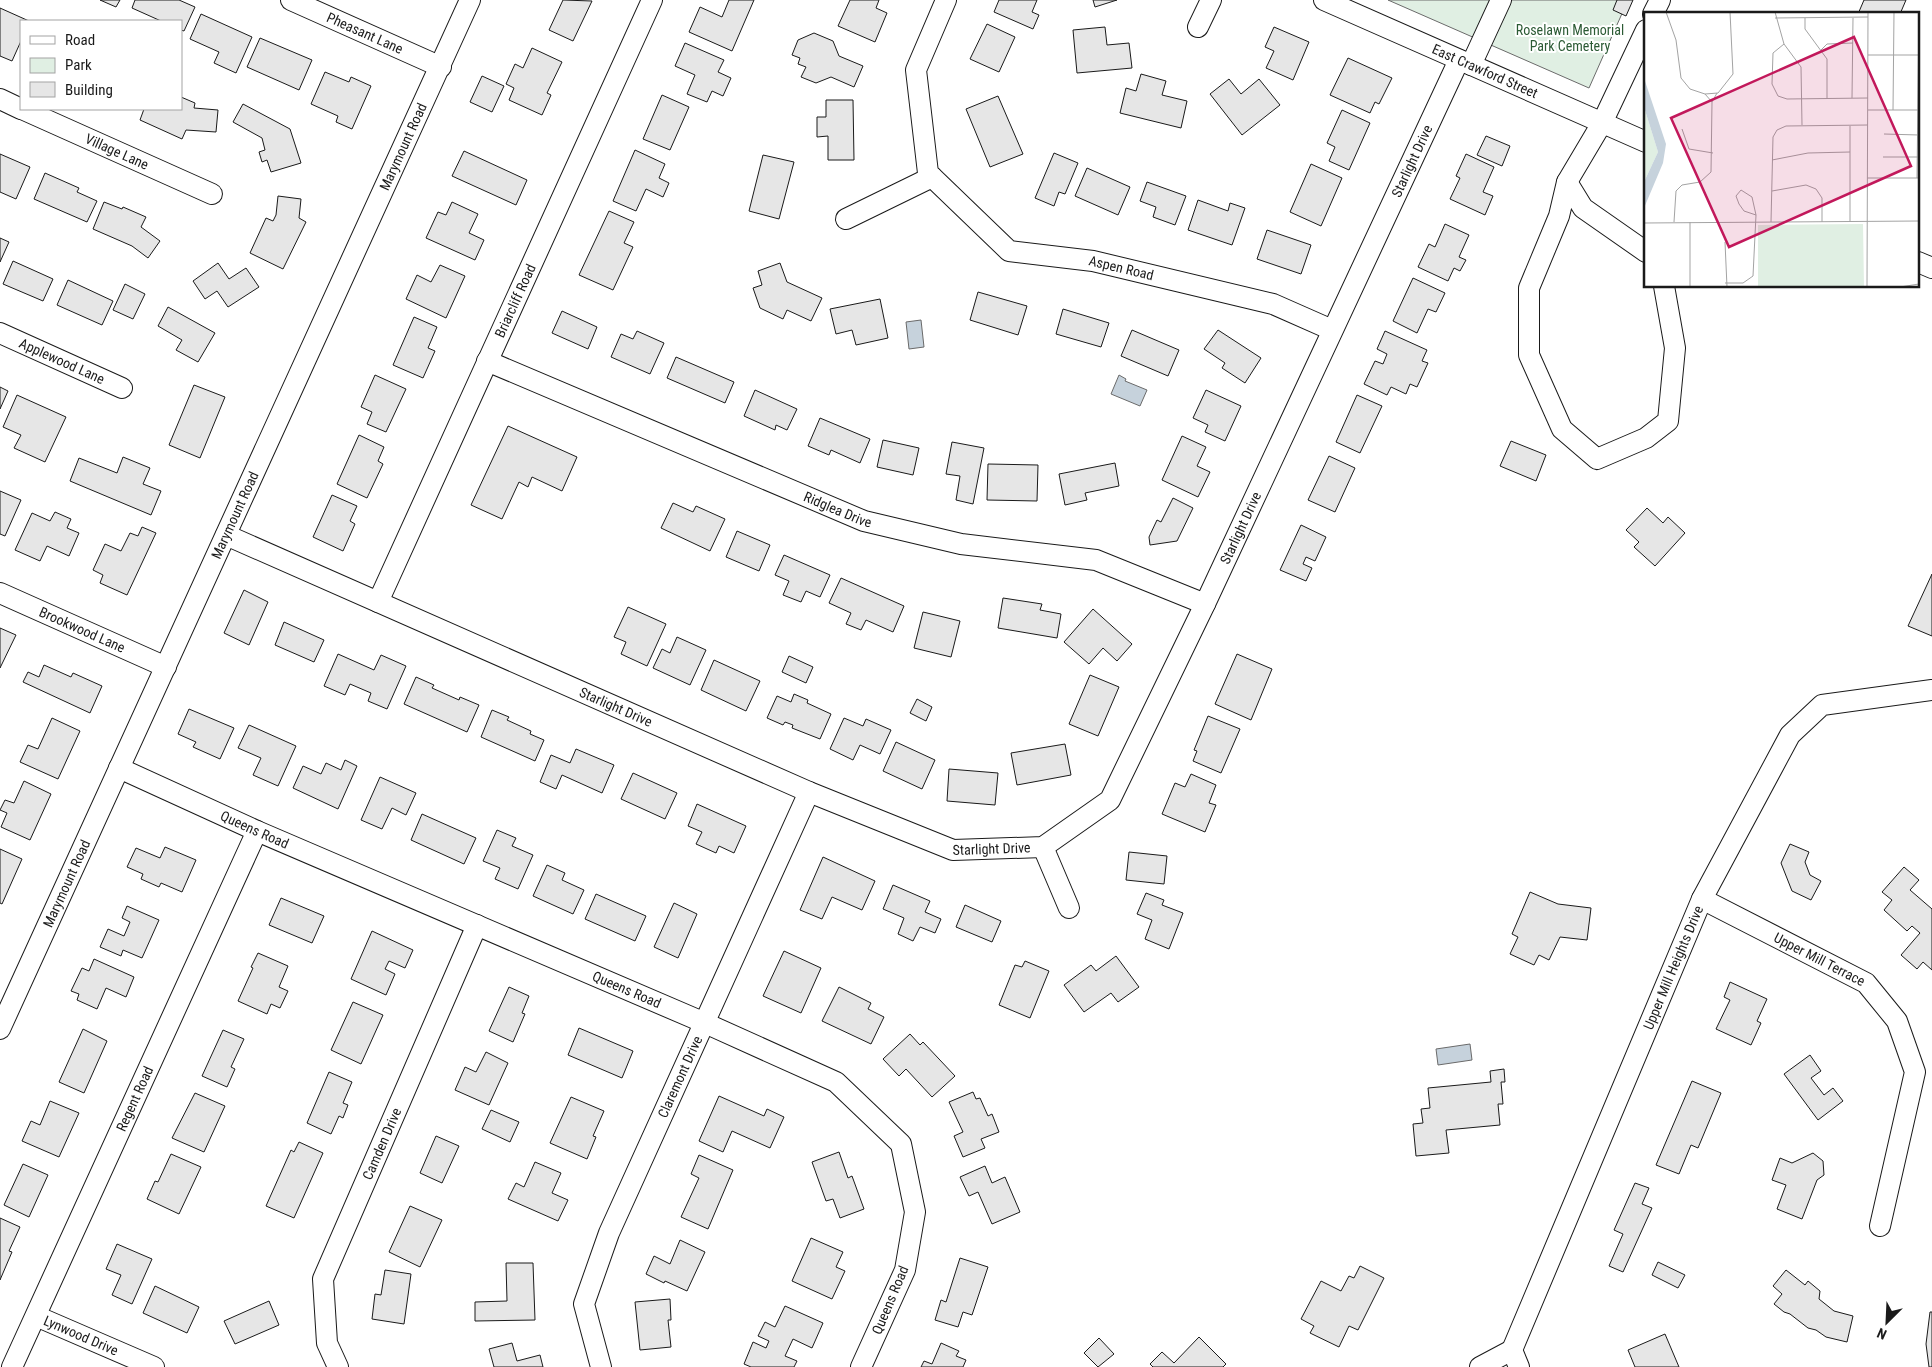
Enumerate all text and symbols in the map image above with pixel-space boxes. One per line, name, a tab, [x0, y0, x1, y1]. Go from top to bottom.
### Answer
street label: Pheasant Lane	[324, 9, 406, 57]
inset map	[1644, 12, 1920, 288]
legend	[20, 20, 182, 110]
park label: Roselawn Memorial Park Cemetery	[1516, 22, 1624, 54]
text: Road	[65, 31, 95, 49]
street label: East Crawford Street	[1430, 41, 1540, 101]
text: Park	[65, 56, 92, 74]
text: Building	[65, 81, 113, 99]
street label: Marymount Road	[376, 101, 430, 193]
street label: Starlight Drive	[1388, 122, 1436, 200]
street label: Village Lane	[83, 130, 151, 173]
street label: Aspen Road	[1087, 252, 1155, 283]
street label: Briarcliff Road	[491, 261, 539, 340]
street label: Applewood Lane	[17, 335, 107, 387]
street label: Marymount Road	[208, 469, 262, 561]
street label: Ridglea Drive	[801, 488, 874, 531]
street label: Starlight Drive	[1217, 489, 1264, 567]
street label: Brookwood Lane	[37, 604, 128, 656]
street label: Starlight Drive	[577, 684, 655, 730]
street label: Queens Road	[218, 807, 291, 852]
street label: Marymount Road	[40, 837, 93, 930]
street label: Starlight Drive	[952, 839, 1031, 858]
street label: Upper Mill Heights Drive	[1640, 903, 1706, 1032]
street label: Upper Mill Terrace	[1771, 929, 1868, 989]
street label: Queens Road	[590, 968, 663, 1011]
street label: Claremont Drive	[654, 1033, 706, 1120]
street label: Regent Road	[113, 1064, 156, 1134]
street label: Camden Drive	[359, 1105, 405, 1182]
street label: Queens Road	[868, 1263, 912, 1337]
north arrow	[1862, 1297, 1912, 1347]
street label: Lynwood Drive	[41, 1312, 121, 1359]
text: N	[1875, 1325, 1889, 1343]

